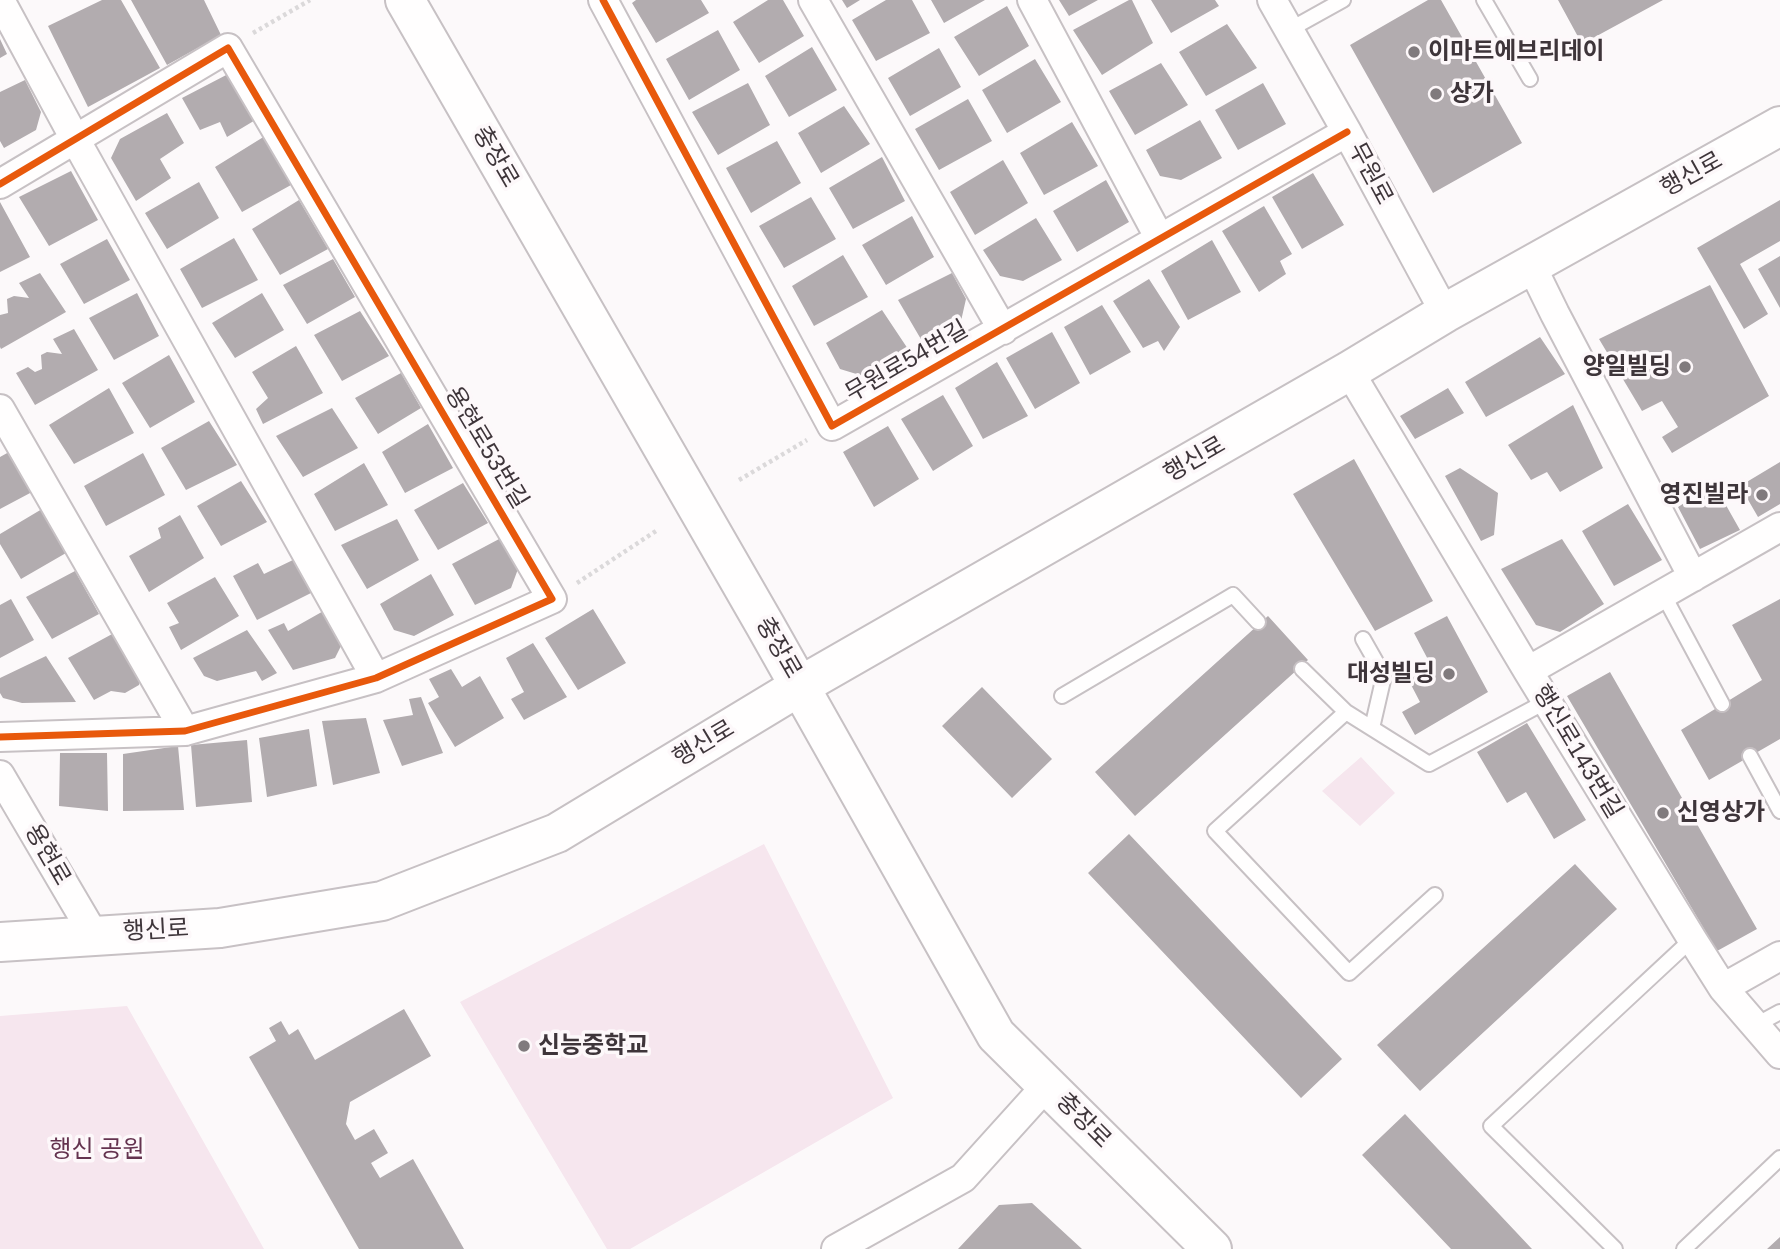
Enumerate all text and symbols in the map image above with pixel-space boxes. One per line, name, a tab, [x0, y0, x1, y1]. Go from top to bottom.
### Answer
place label: 이마트에브리데이	[1428, 38, 1605, 66]
marker: 이마트에브리데이	[1406, 44, 1422, 60]
place label: 상가	[1450, 80, 1494, 108]
marker: 상가	[1428, 86, 1444, 102]
street label: 충장로	[466, 121, 524, 193]
street label: 무원로	[1342, 138, 1398, 210]
street label: 행신로	[1656, 146, 1728, 204]
street label: 무원로54번길	[840, 315, 974, 409]
place label: 양일빌딩	[1583, 353, 1671, 381]
marker: 양일빌딩	[1677, 359, 1693, 375]
street label: 용현로53번길	[438, 382, 534, 514]
street label: 행신로	[1159, 431, 1231, 489]
place label: 영진빌라	[1660, 481, 1748, 509]
marker: 영진빌라	[1754, 487, 1770, 503]
street label: 충장로	[749, 612, 807, 684]
place label: 대성빌딩	[1347, 660, 1435, 688]
marker: 대성빌딩	[1441, 666, 1457, 682]
street label: 행신로143번길	[1526, 680, 1628, 824]
street label: 행신로	[668, 715, 740, 773]
place label: 신영상가	[1677, 799, 1765, 827]
marker: 신영상가	[1655, 805, 1671, 821]
street label: 용현로	[18, 819, 76, 891]
street label: 행신로	[122, 915, 190, 947]
place label: 신능중학교	[538, 1032, 648, 1060]
marker: 신능중학교	[516, 1038, 532, 1054]
street label: 충장로	[1049, 1087, 1117, 1155]
park label: 행신 공원	[50, 1136, 144, 1164]

